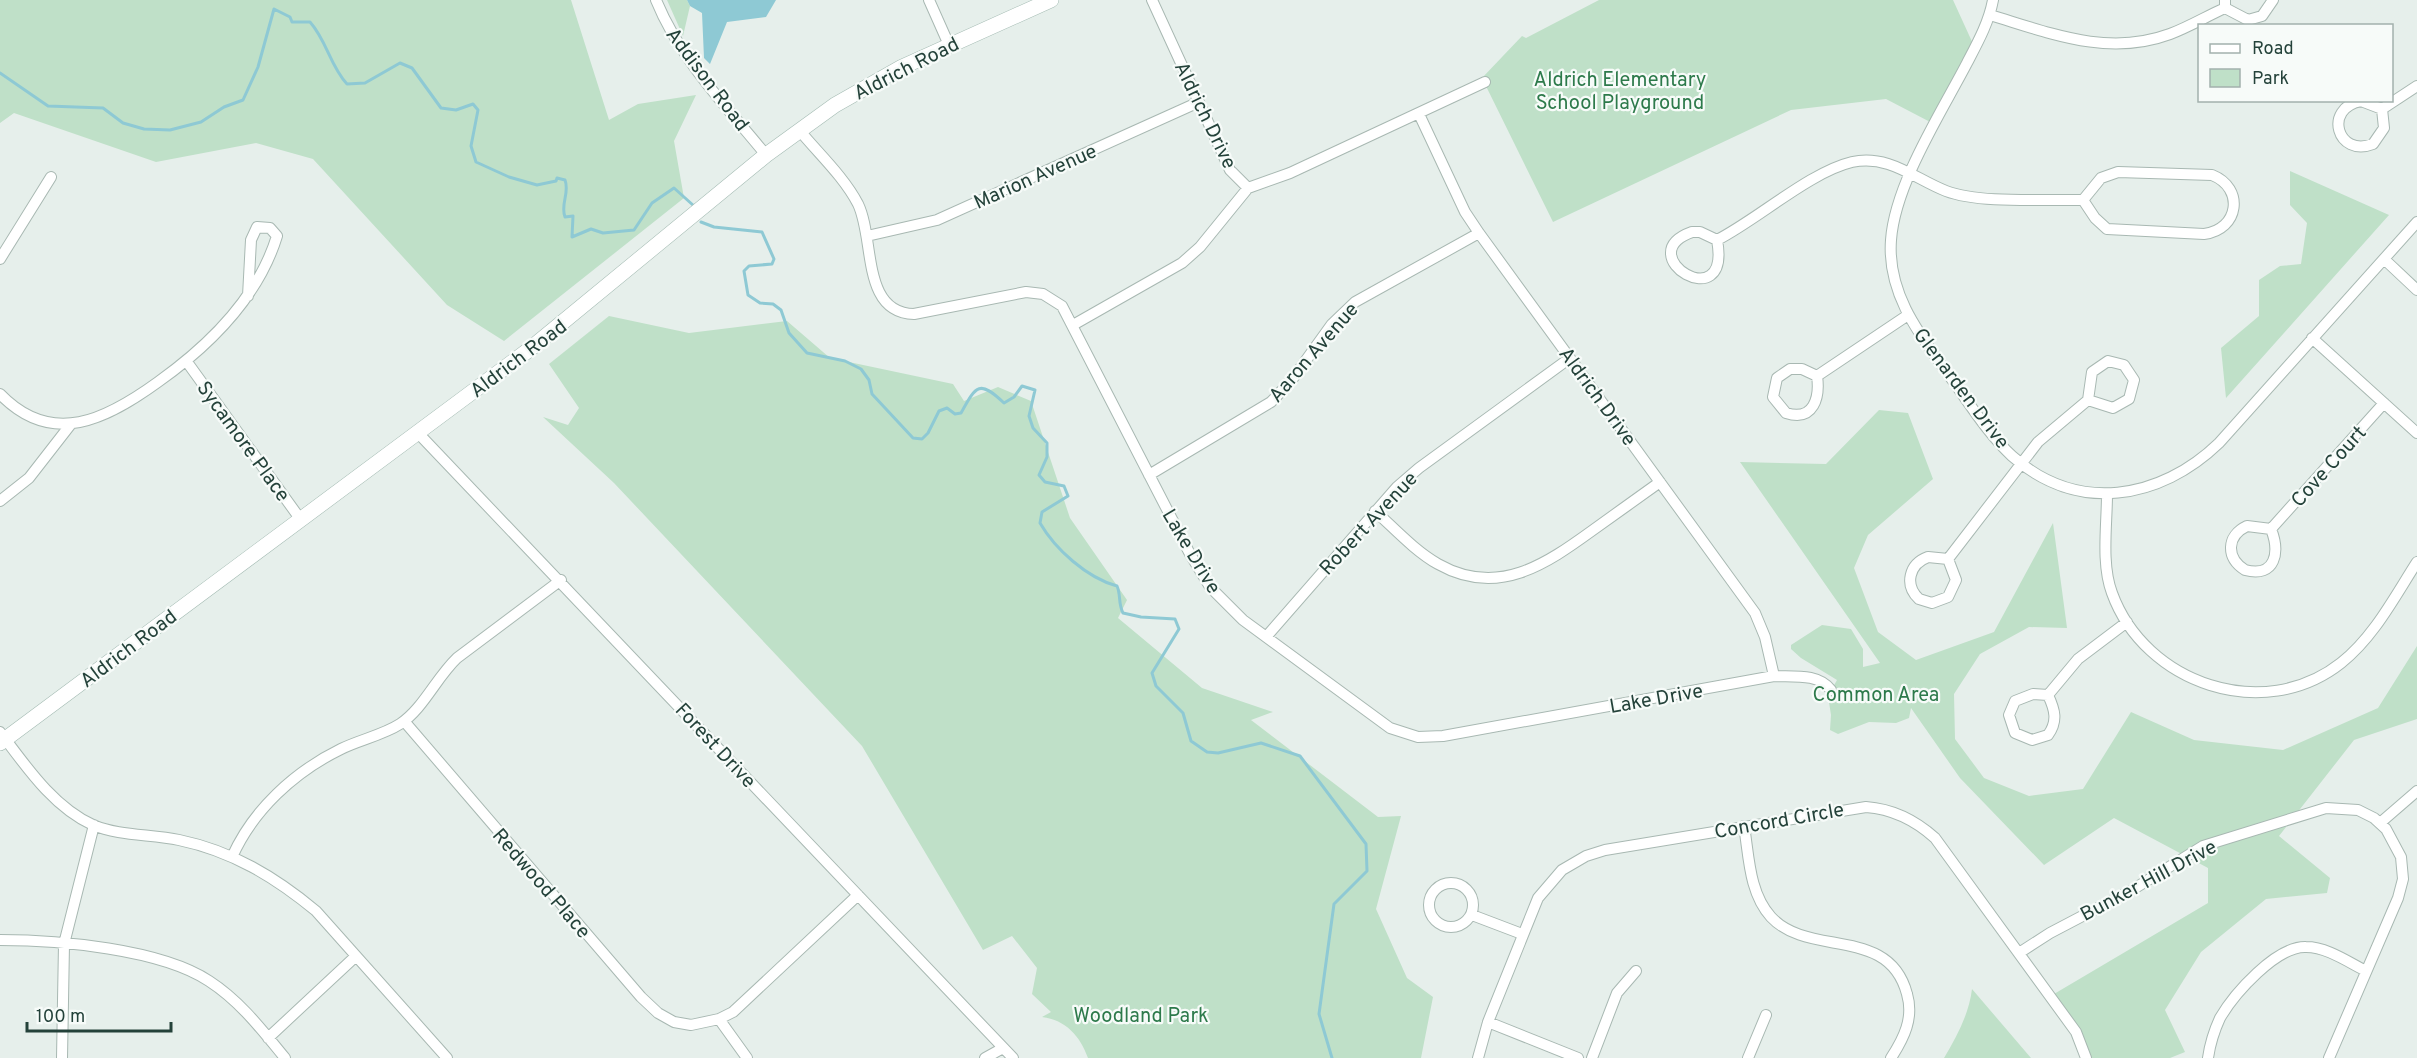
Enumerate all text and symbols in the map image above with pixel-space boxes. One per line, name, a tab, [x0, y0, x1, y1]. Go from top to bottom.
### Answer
street label: Addison Road	[659, 23, 754, 137]
legend	[2198, 24, 2393, 102]
street label: Aldrich Road	[850, 32, 964, 107]
text: Road	[2252, 38, 2294, 61]
street label: Aldrich Drive	[1167, 58, 1241, 174]
park label: Aldrich Elementary School Playground	[1534, 68, 1706, 117]
text: Park	[2252, 68, 2289, 91]
street label: Marion Avenue	[970, 139, 1101, 217]
street label: Aaron Avenue	[1264, 298, 1365, 409]
street label: Aldrich Road	[465, 315, 573, 405]
street label: Glenarden Drive	[1906, 324, 2014, 455]
street label: Aldrich Drive	[1552, 343, 1641, 452]
street label: Sycamore Place	[190, 377, 295, 508]
street label: Cove Court	[2286, 421, 2373, 514]
street label: Robert Avenue	[1315, 467, 1424, 582]
street label: Lake Drive	[1155, 505, 1226, 599]
street label: Aldrich Road	[75, 605, 183, 695]
street label: Lake Drive	[1608, 679, 1705, 721]
park label: Common Area	[1813, 683, 1939, 709]
street label: Forest Drive	[668, 698, 761, 794]
street label: Concord Circle	[1712, 798, 1846, 846]
street label: Redwood Place	[485, 824, 595, 945]
street label: Bunker Hill Drive	[2076, 835, 2222, 929]
scale bar	[27, 995, 171, 1033]
park label: Woodland Park	[1073, 1004, 1209, 1030]
text: 100 m	[36, 1006, 85, 1029]

